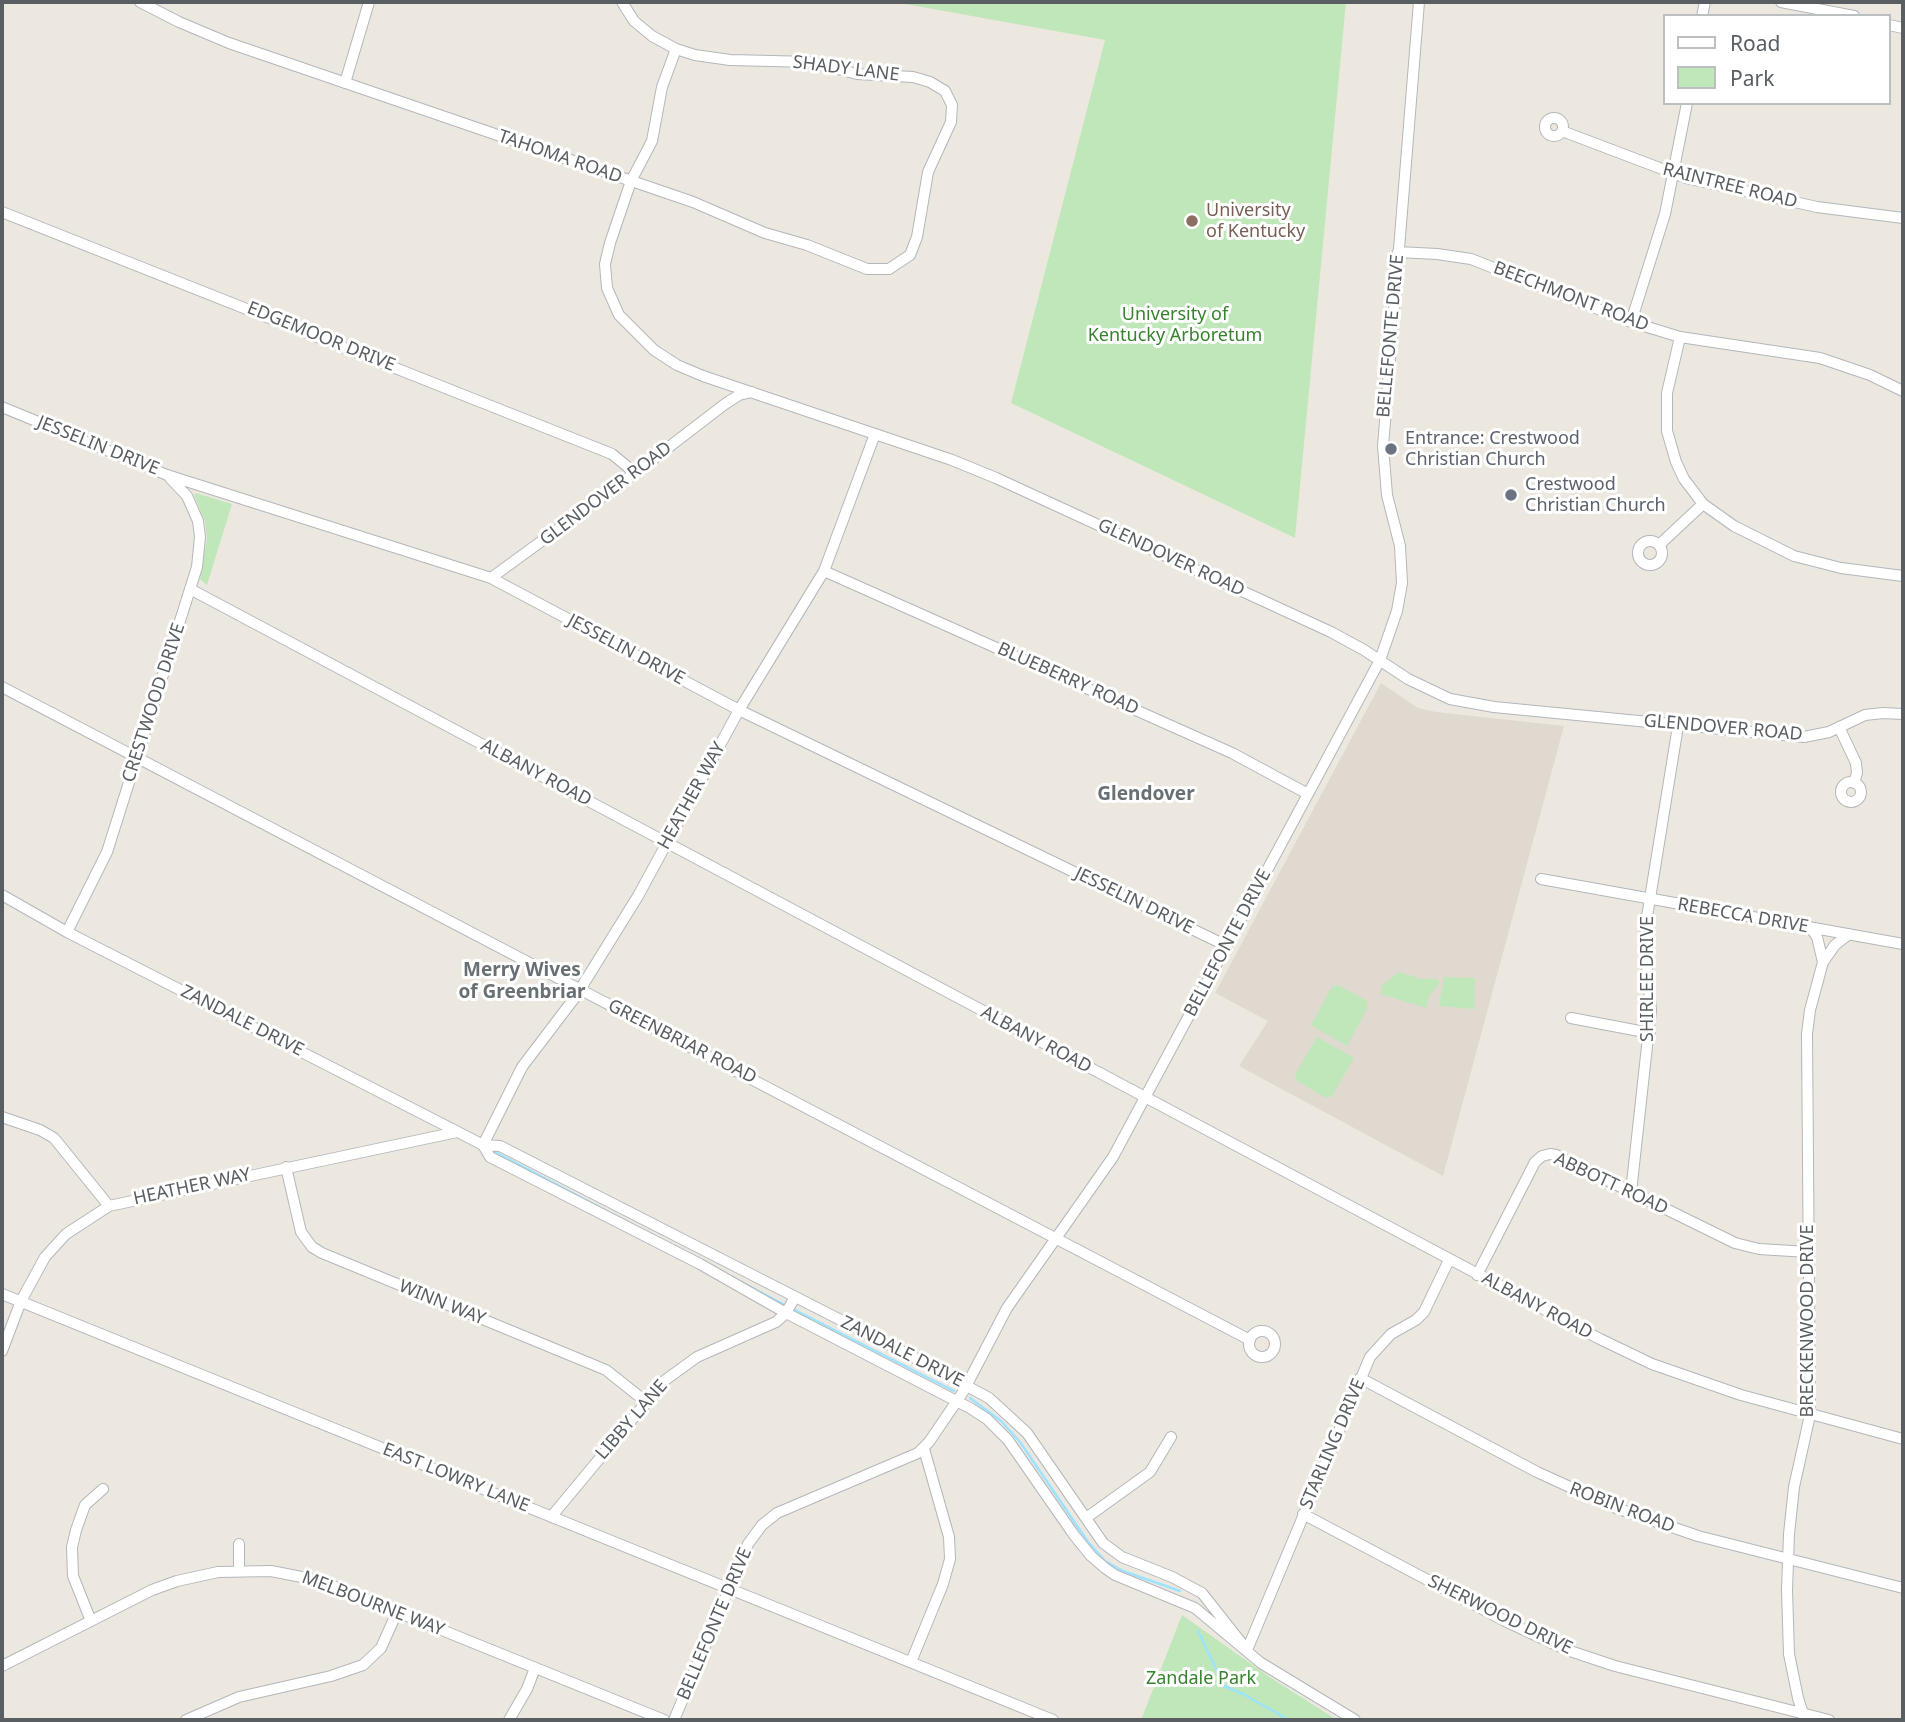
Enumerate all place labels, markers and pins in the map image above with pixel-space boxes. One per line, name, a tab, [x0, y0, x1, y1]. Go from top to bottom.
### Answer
place label: University of Kentucky	[1206, 200, 1305, 242]
marker: University of Kentucky	[1184, 213, 1200, 229]
place label: Entrance: Crestwood Christian Church	[1405, 428, 1580, 471]
marker: Entrance: Crestwood Christian Church	[1383, 441, 1399, 457]
place label: Crestwood Christian Church	[1525, 474, 1666, 516]
marker: Crestwood Christian Church	[1503, 487, 1519, 503]

